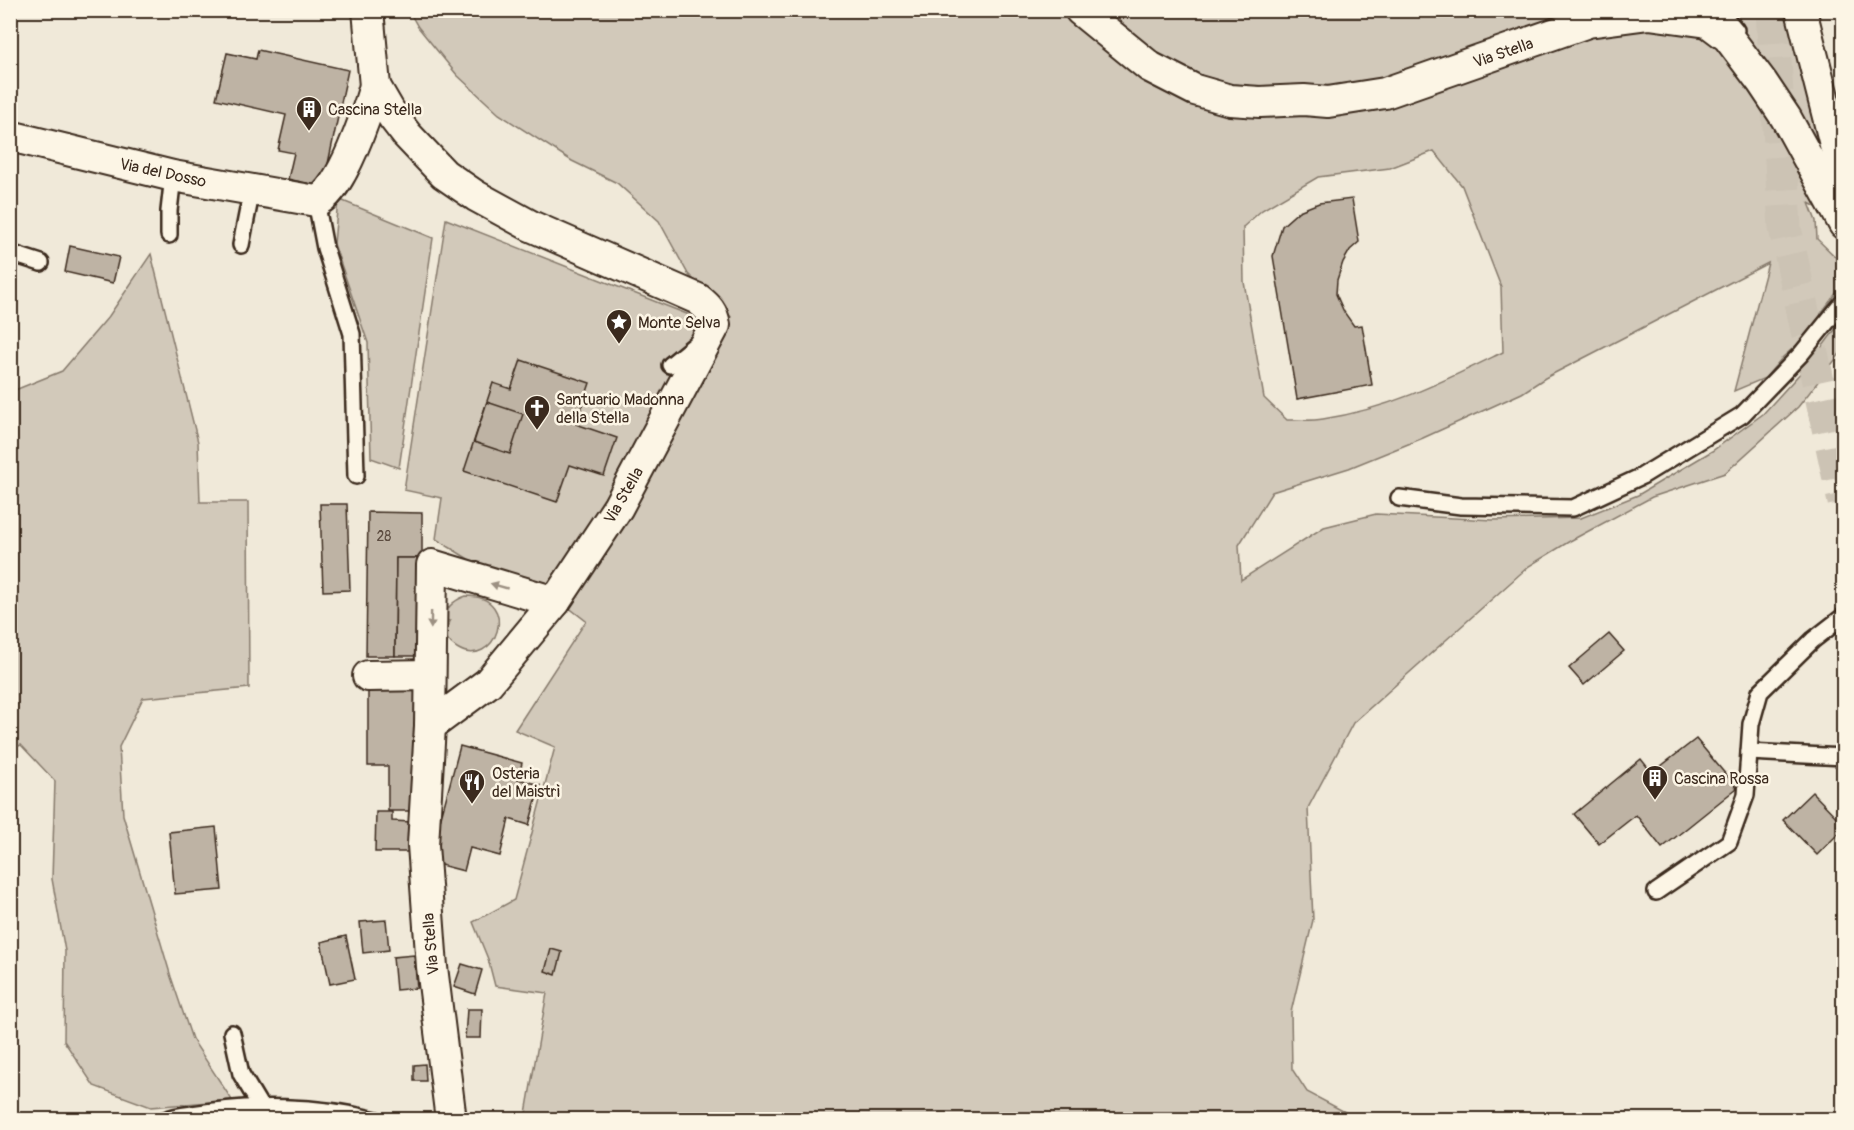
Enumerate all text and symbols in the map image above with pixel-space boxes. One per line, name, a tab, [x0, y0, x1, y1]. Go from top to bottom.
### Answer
street label: Via Stella	[1471, 33, 1536, 73]
building icon: Cascina Stella	[294, 94, 324, 132]
place label: Cascina Stella	[328, 100, 422, 120]
street label: Via del Dosso	[118, 154, 208, 192]
place icon: Monte Selva	[604, 307, 634, 345]
place label: Monte Selva	[638, 313, 720, 333]
place label: Santuario Madonna della Stella	[556, 390, 684, 428]
church icon: Santuario Madonna della Stella	[522, 393, 552, 431]
street label: Via Stella	[600, 464, 648, 527]
house number: 28	[377, 528, 391, 545]
one-way arrow	[490, 581, 508, 590]
one-way arrow	[426, 610, 435, 629]
building icon: Cascina Rossa	[1640, 763, 1670, 801]
place label: Osteria del Maistrì	[492, 764, 560, 802]
restaurant icon: Osteria del Maistrì	[457, 767, 487, 805]
place label: Cascina Rossa	[1674, 769, 1769, 789]
street label: Via Stella	[418, 912, 444, 976]

